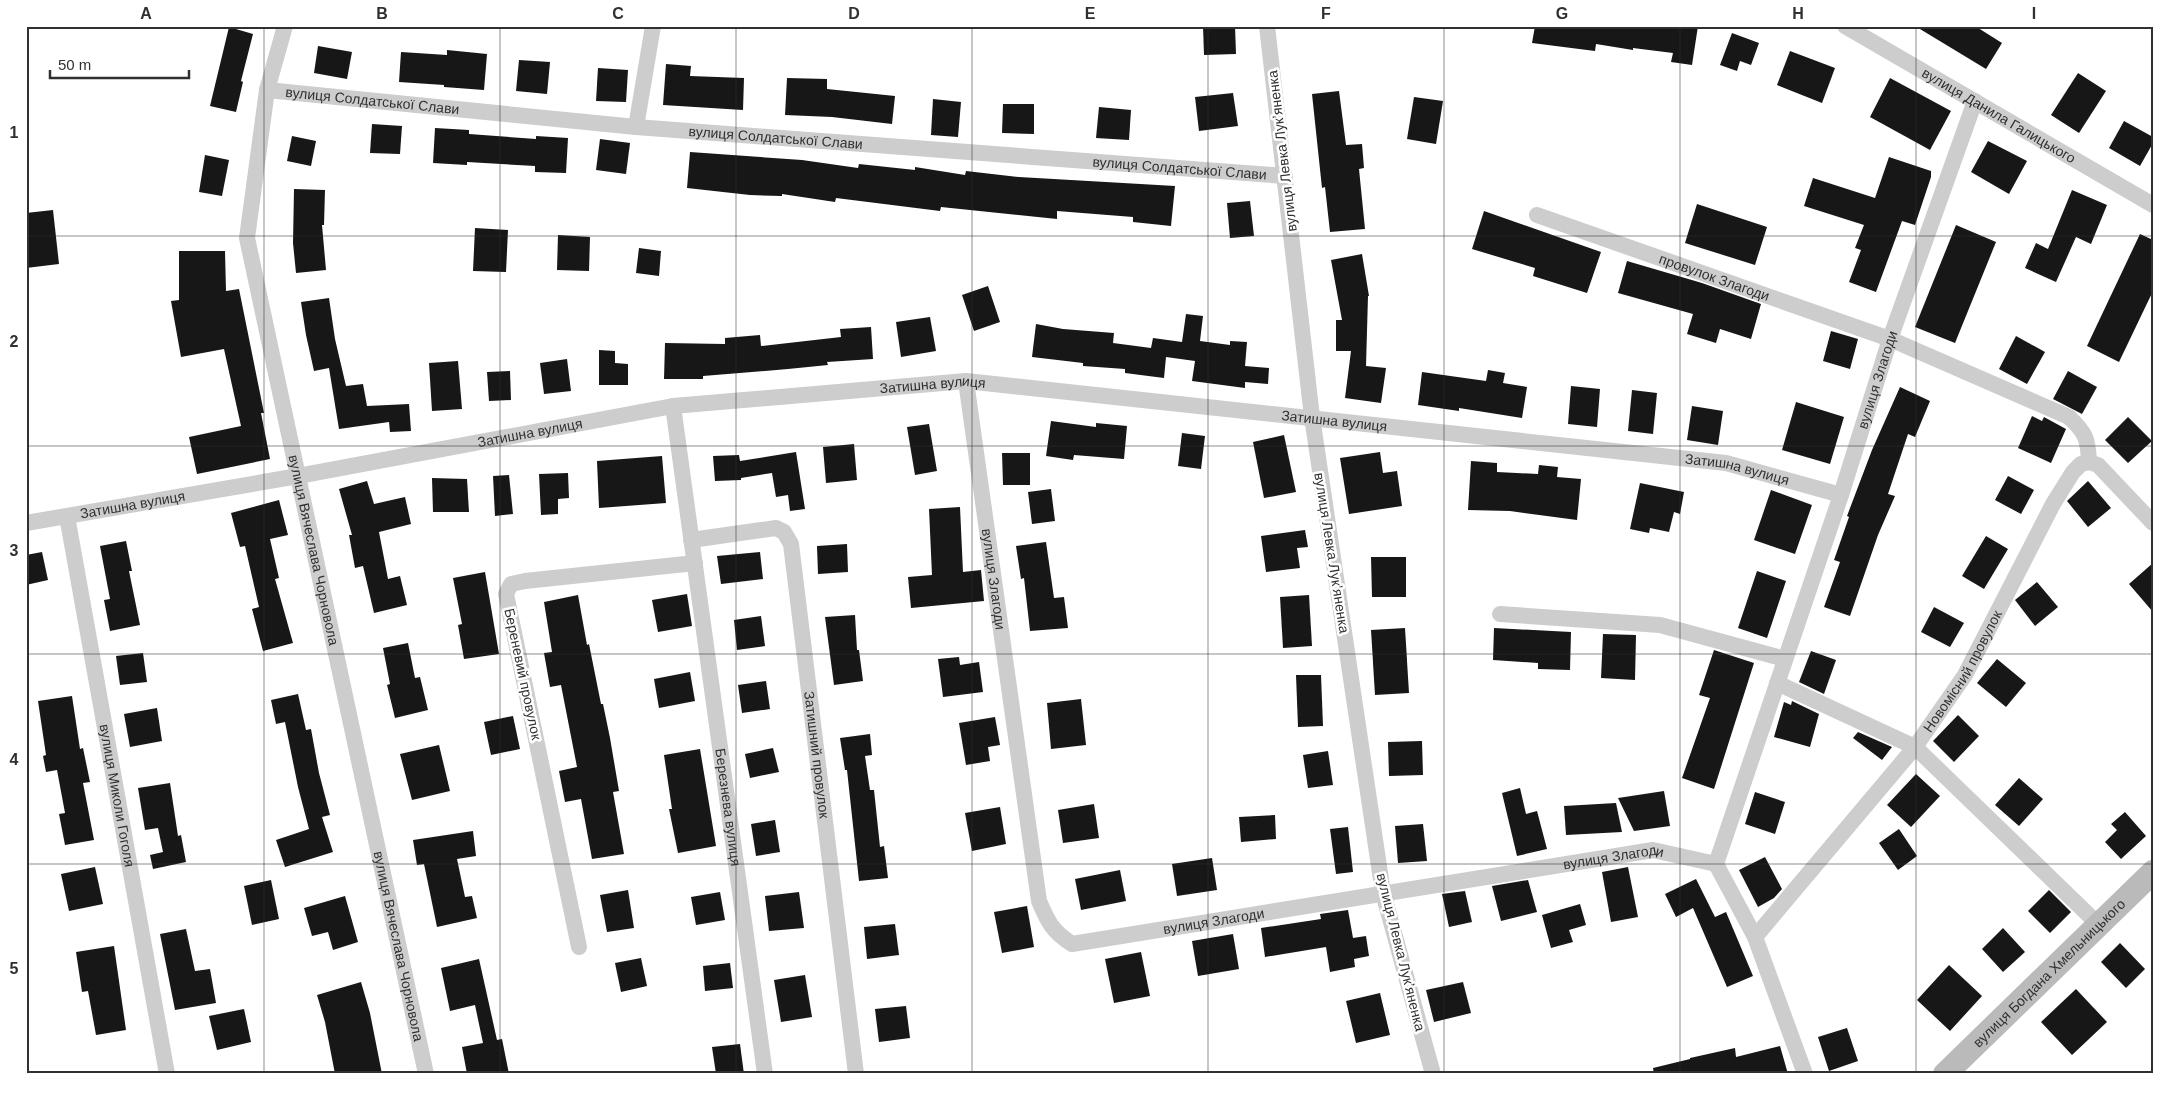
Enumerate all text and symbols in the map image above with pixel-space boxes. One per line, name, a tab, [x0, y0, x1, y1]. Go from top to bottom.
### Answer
text: A	[140, 5, 152, 22]
text: B	[376, 5, 388, 22]
text: C	[612, 5, 624, 22]
text: D	[848, 5, 860, 22]
text: E	[1085, 5, 1096, 22]
text: F	[1321, 5, 1331, 22]
text: G	[1556, 5, 1568, 22]
text: H	[1792, 5, 1804, 22]
text: I	[2032, 5, 2036, 22]
scale bar	[50, 48, 189, 80]
text: 50 m	[58, 56, 91, 73]
street label: вулиця Данила Галицького	[1919, 65, 2079, 166]
street label: вулиця Левка Лукʼяненка	[1264, 69, 1300, 233]
street label: вулиця Солдатської Слави	[285, 84, 460, 117]
street label: вулиця Солдатської Слави	[688, 123, 863, 152]
text: 1	[10, 124, 19, 141]
street label: вулиця Солдатської Слави	[1092, 153, 1267, 183]
street label: провулок Злагоди	[1657, 251, 1772, 304]
street label: вулиця Злагоди	[1854, 328, 1900, 431]
text: 2	[10, 333, 19, 350]
street label: Затишна вулиця	[879, 373, 986, 396]
street label: Затишна вулиця	[1281, 407, 1388, 434]
street label: Затишна вулиця	[476, 415, 584, 450]
street label: Затишна вулиця	[1684, 451, 1791, 488]
street label: вулиця Вячеслава Чорновола	[286, 453, 342, 647]
street label: вулиця Левка Лукʼяненка	[1311, 472, 1353, 635]
street label: Затишна вулиця	[79, 488, 186, 522]
street label: вулиця Злагоди	[979, 527, 1009, 631]
text: 3	[10, 542, 19, 559]
street label: Береневий провулок	[501, 607, 545, 742]
street label: Новомісний провулок	[1920, 607, 2005, 735]
street label: Затишний провулок	[801, 690, 833, 820]
street label: вулиця Миколи Гоголя	[96, 723, 138, 868]
street label: Березнева вулиця	[712, 747, 744, 867]
text: 4	[10, 751, 19, 768]
street label: вулиця Злагоди	[1562, 842, 1666, 872]
street label: вулиця Вячеслава Чорновола	[370, 849, 427, 1043]
street label: вулиця Левка Лукʼяненка	[1374, 871, 1428, 1033]
street label: вулиця Богдана Хмельницького	[1970, 895, 2128, 1050]
street label: вулиця Злагоди	[1162, 905, 1265, 937]
text: 5	[10, 960, 19, 977]

